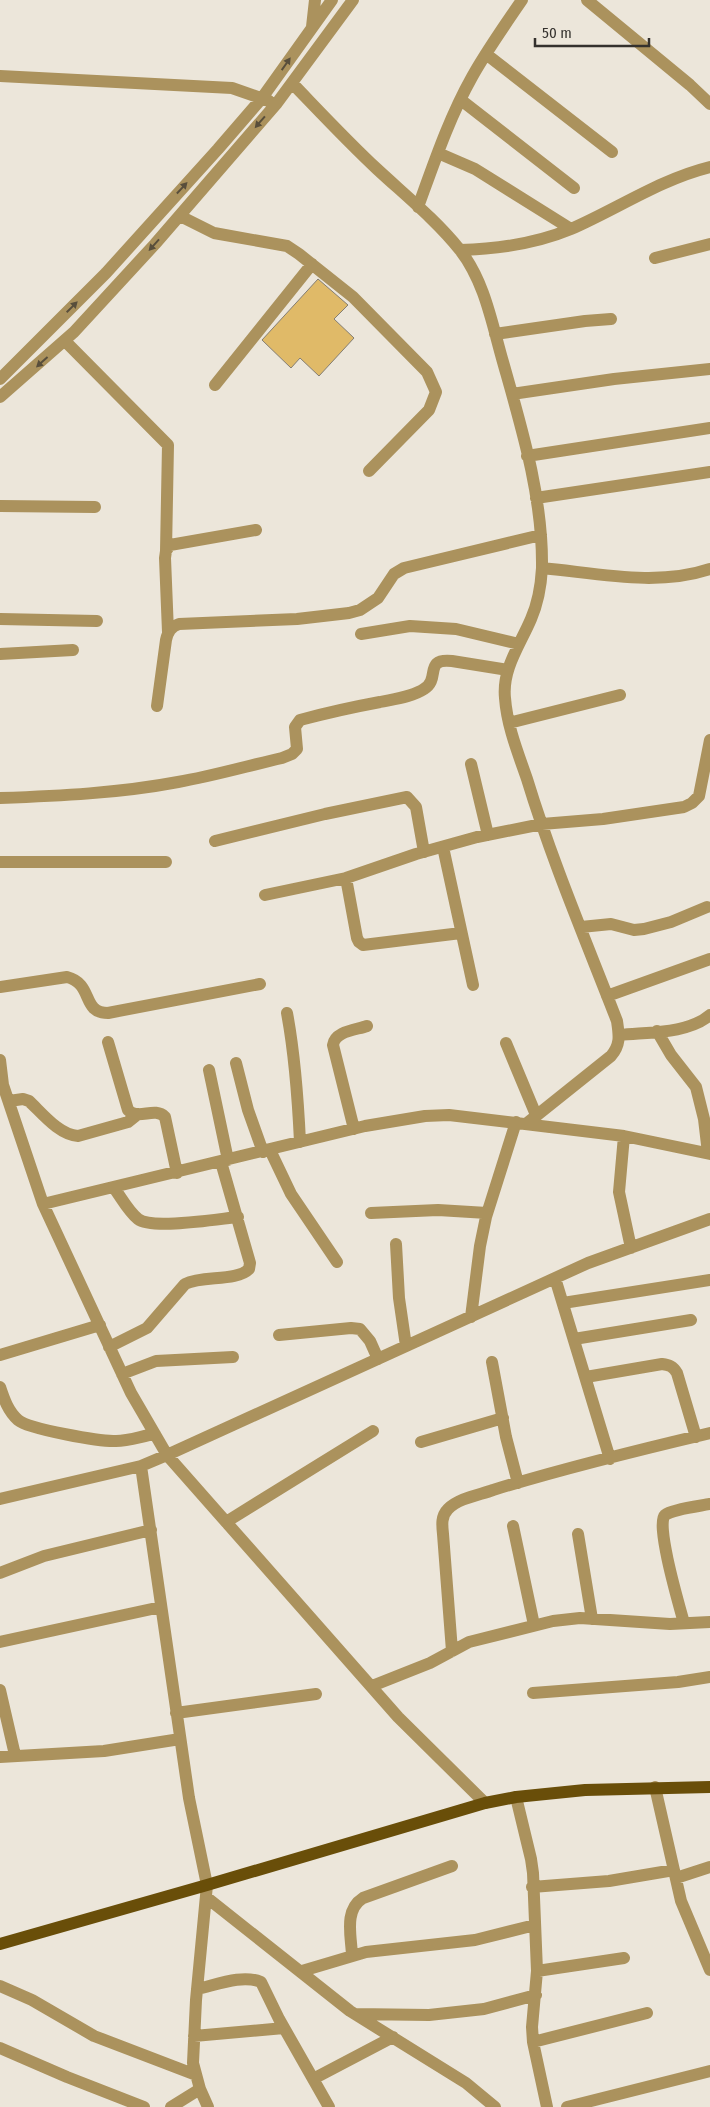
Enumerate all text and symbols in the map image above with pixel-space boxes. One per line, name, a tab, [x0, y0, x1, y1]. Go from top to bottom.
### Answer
scale bar	[535, 15, 649, 47]
text: 50 m	[542, 24, 572, 42]
one-way arrow	[281, 57, 291, 71]
one-way arrow	[255, 116, 266, 128]
one-way arrow	[176, 183, 188, 195]
one-way arrow	[148, 239, 160, 251]
one-way arrow	[65, 301, 77, 313]
one-way arrow	[36, 356, 48, 368]

